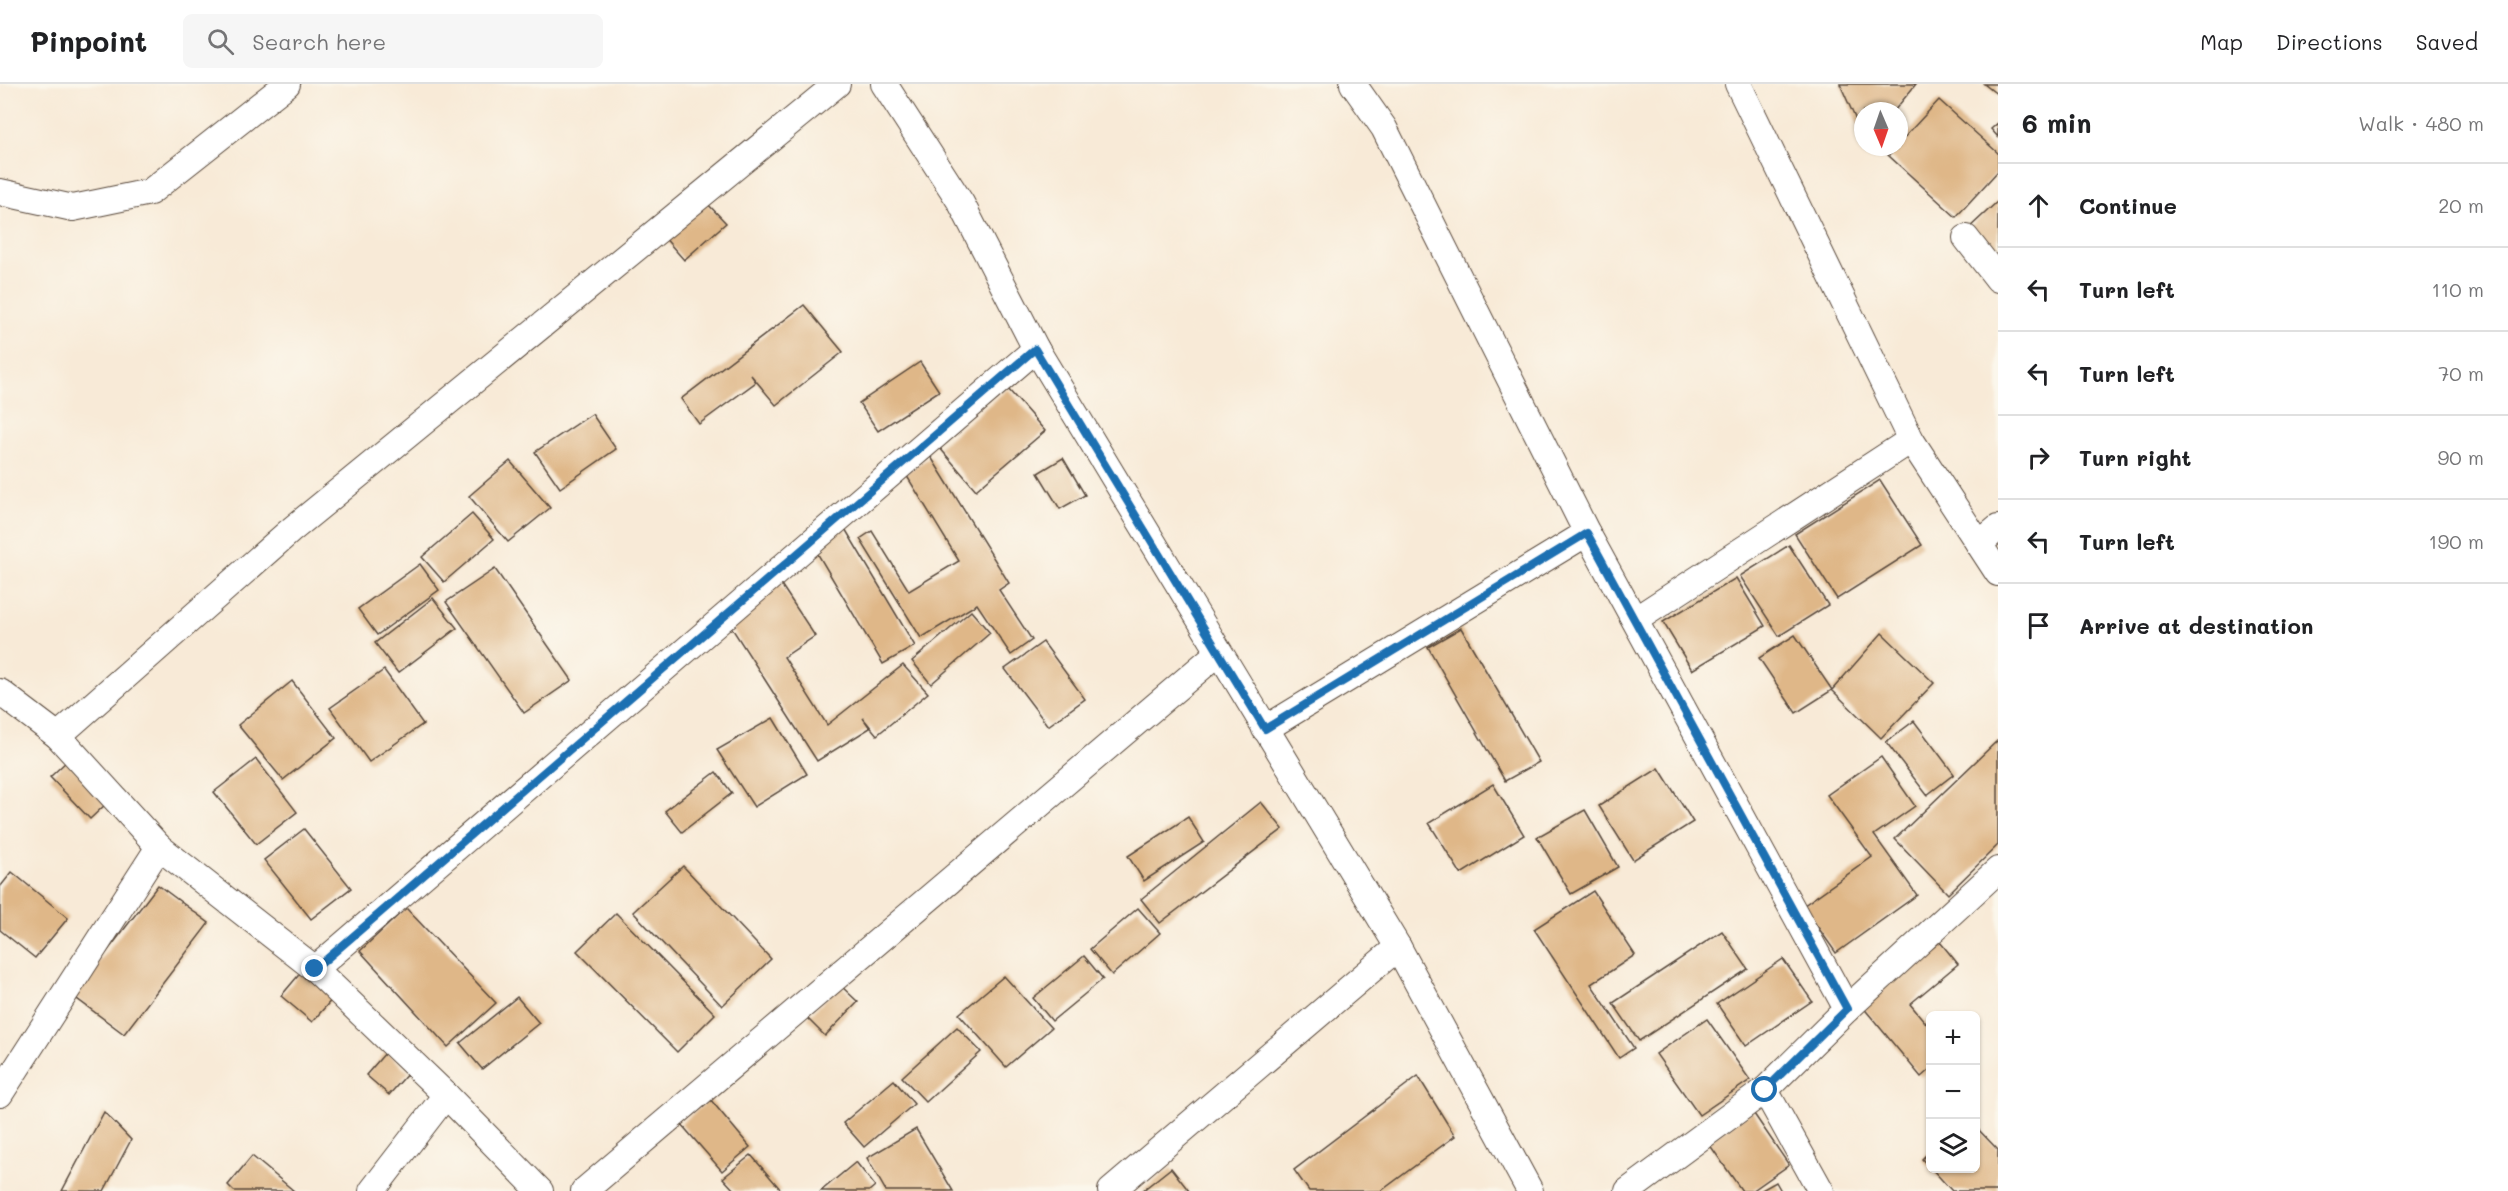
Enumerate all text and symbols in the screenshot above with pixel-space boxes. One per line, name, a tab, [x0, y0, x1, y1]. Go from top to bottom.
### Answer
search box	[183, 14, 603, 68]
text: Pinpoint	[30, 23, 147, 59]
icon: search	[204, 25, 237, 58]
text: Search here	[252, 27, 386, 56]
text: Map	[2200, 28, 2243, 55]
text: Directions	[2276, 28, 2383, 55]
text: Saved	[2416, 28, 2478, 55]
north arrow	[1854, 102, 1908, 156]
text: 6 min	[2022, 106, 2091, 140]
text: Walk · 480 m	[2358, 110, 2484, 136]
icon: ahead	[2022, 189, 2055, 222]
text: Continue	[2079, 191, 2177, 220]
text: 20 m	[2438, 192, 2484, 218]
icon: left	[2022, 273, 2055, 306]
text: Turn left	[2079, 275, 2175, 304]
text: 110 m	[2431, 276, 2484, 302]
icon: left	[2022, 357, 2055, 390]
text: Turn left	[2079, 359, 2175, 388]
text: 70 m	[2438, 360, 2484, 386]
icon: right	[2022, 441, 2055, 474]
text: Turn right	[2079, 443, 2191, 472]
text: 90 m	[2438, 444, 2484, 470]
icon: left	[2022, 525, 2055, 558]
text: Turn left	[2079, 527, 2175, 556]
text: 190 m	[2429, 528, 2484, 554]
icon: arrive	[2022, 609, 2055, 642]
text: Arrive at destination	[2079, 611, 2314, 640]
route end	[301, 955, 327, 981]
map controls	[1926, 1011, 1980, 1173]
button: +	[1926, 1011, 1980, 1065]
button: −	[1926, 1065, 1980, 1119]
route start	[1751, 1076, 1777, 1102]
button: layers	[1926, 1119, 1980, 1173]

